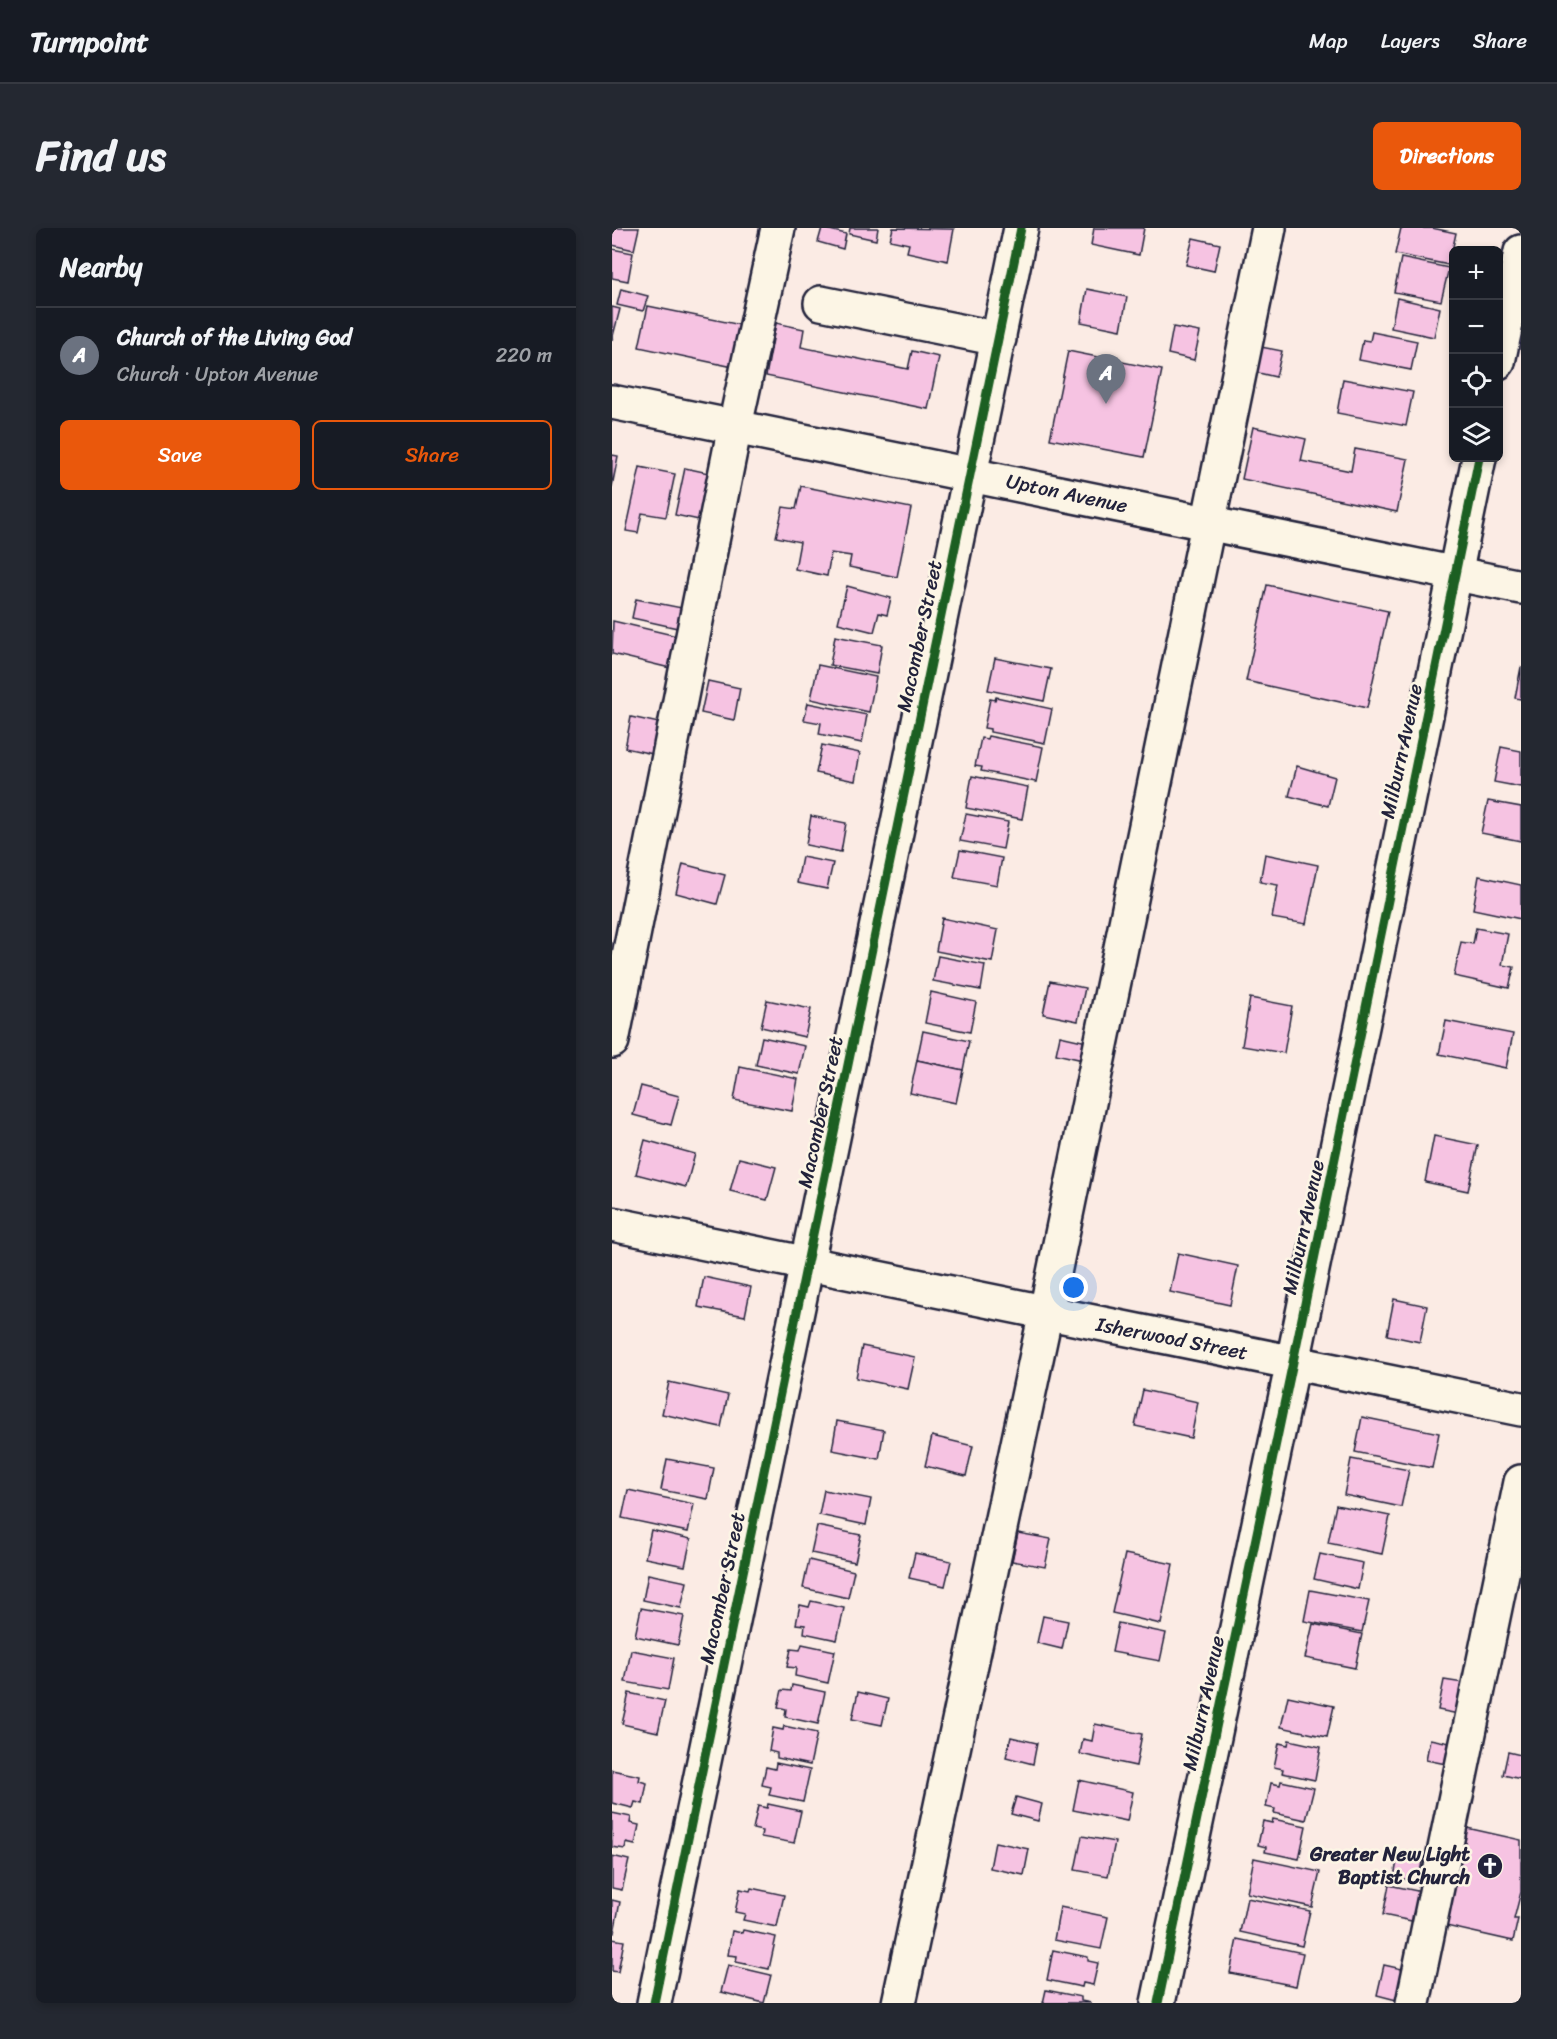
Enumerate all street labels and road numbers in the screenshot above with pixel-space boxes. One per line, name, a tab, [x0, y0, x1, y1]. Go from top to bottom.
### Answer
street label: Upton Avenue	[1003, 464, 1131, 523]
street label: Macomber Street	[886, 557, 953, 715]
street label: Milburn Avenue	[1370, 680, 1433, 822]
street label: Macomber Street	[787, 1033, 854, 1191]
street label: Milburn Avenue	[1272, 1156, 1335, 1298]
street label: Isherwood Street	[1092, 1306, 1251, 1370]
street label: Macomber Street	[689, 1509, 756, 1667]
street label: Milburn Avenue	[1172, 1632, 1235, 1774]

